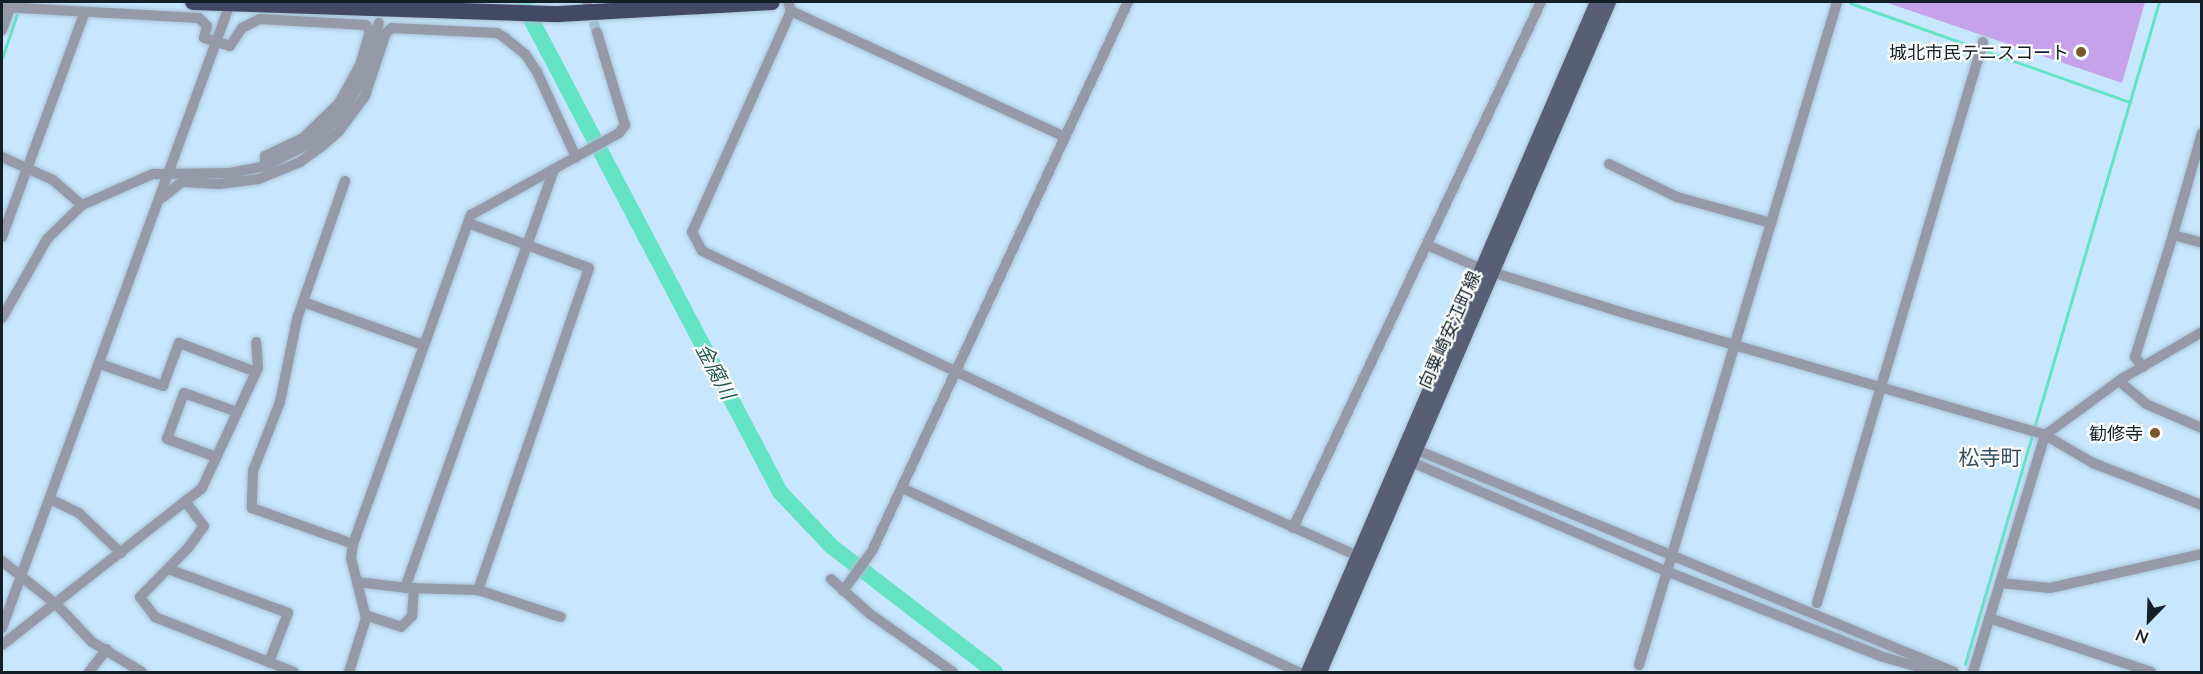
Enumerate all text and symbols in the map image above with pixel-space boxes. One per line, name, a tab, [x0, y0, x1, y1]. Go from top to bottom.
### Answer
place label: 城北市民テニスコート	[1889, 41, 2069, 63]
marker: 城北市民テニスコート	[2074, 45, 2088, 59]
street label: 向粟崎安江町線	[1414, 268, 1484, 392]
water label: 金腐川	[691, 339, 741, 403]
place label: 勧修寺	[2089, 422, 2143, 444]
marker: 勧修寺	[2148, 426, 2162, 440]
district label: 松寺町	[1959, 444, 2021, 470]
north arrow	[2119, 590, 2179, 650]
text: N	[2132, 626, 2151, 648]

